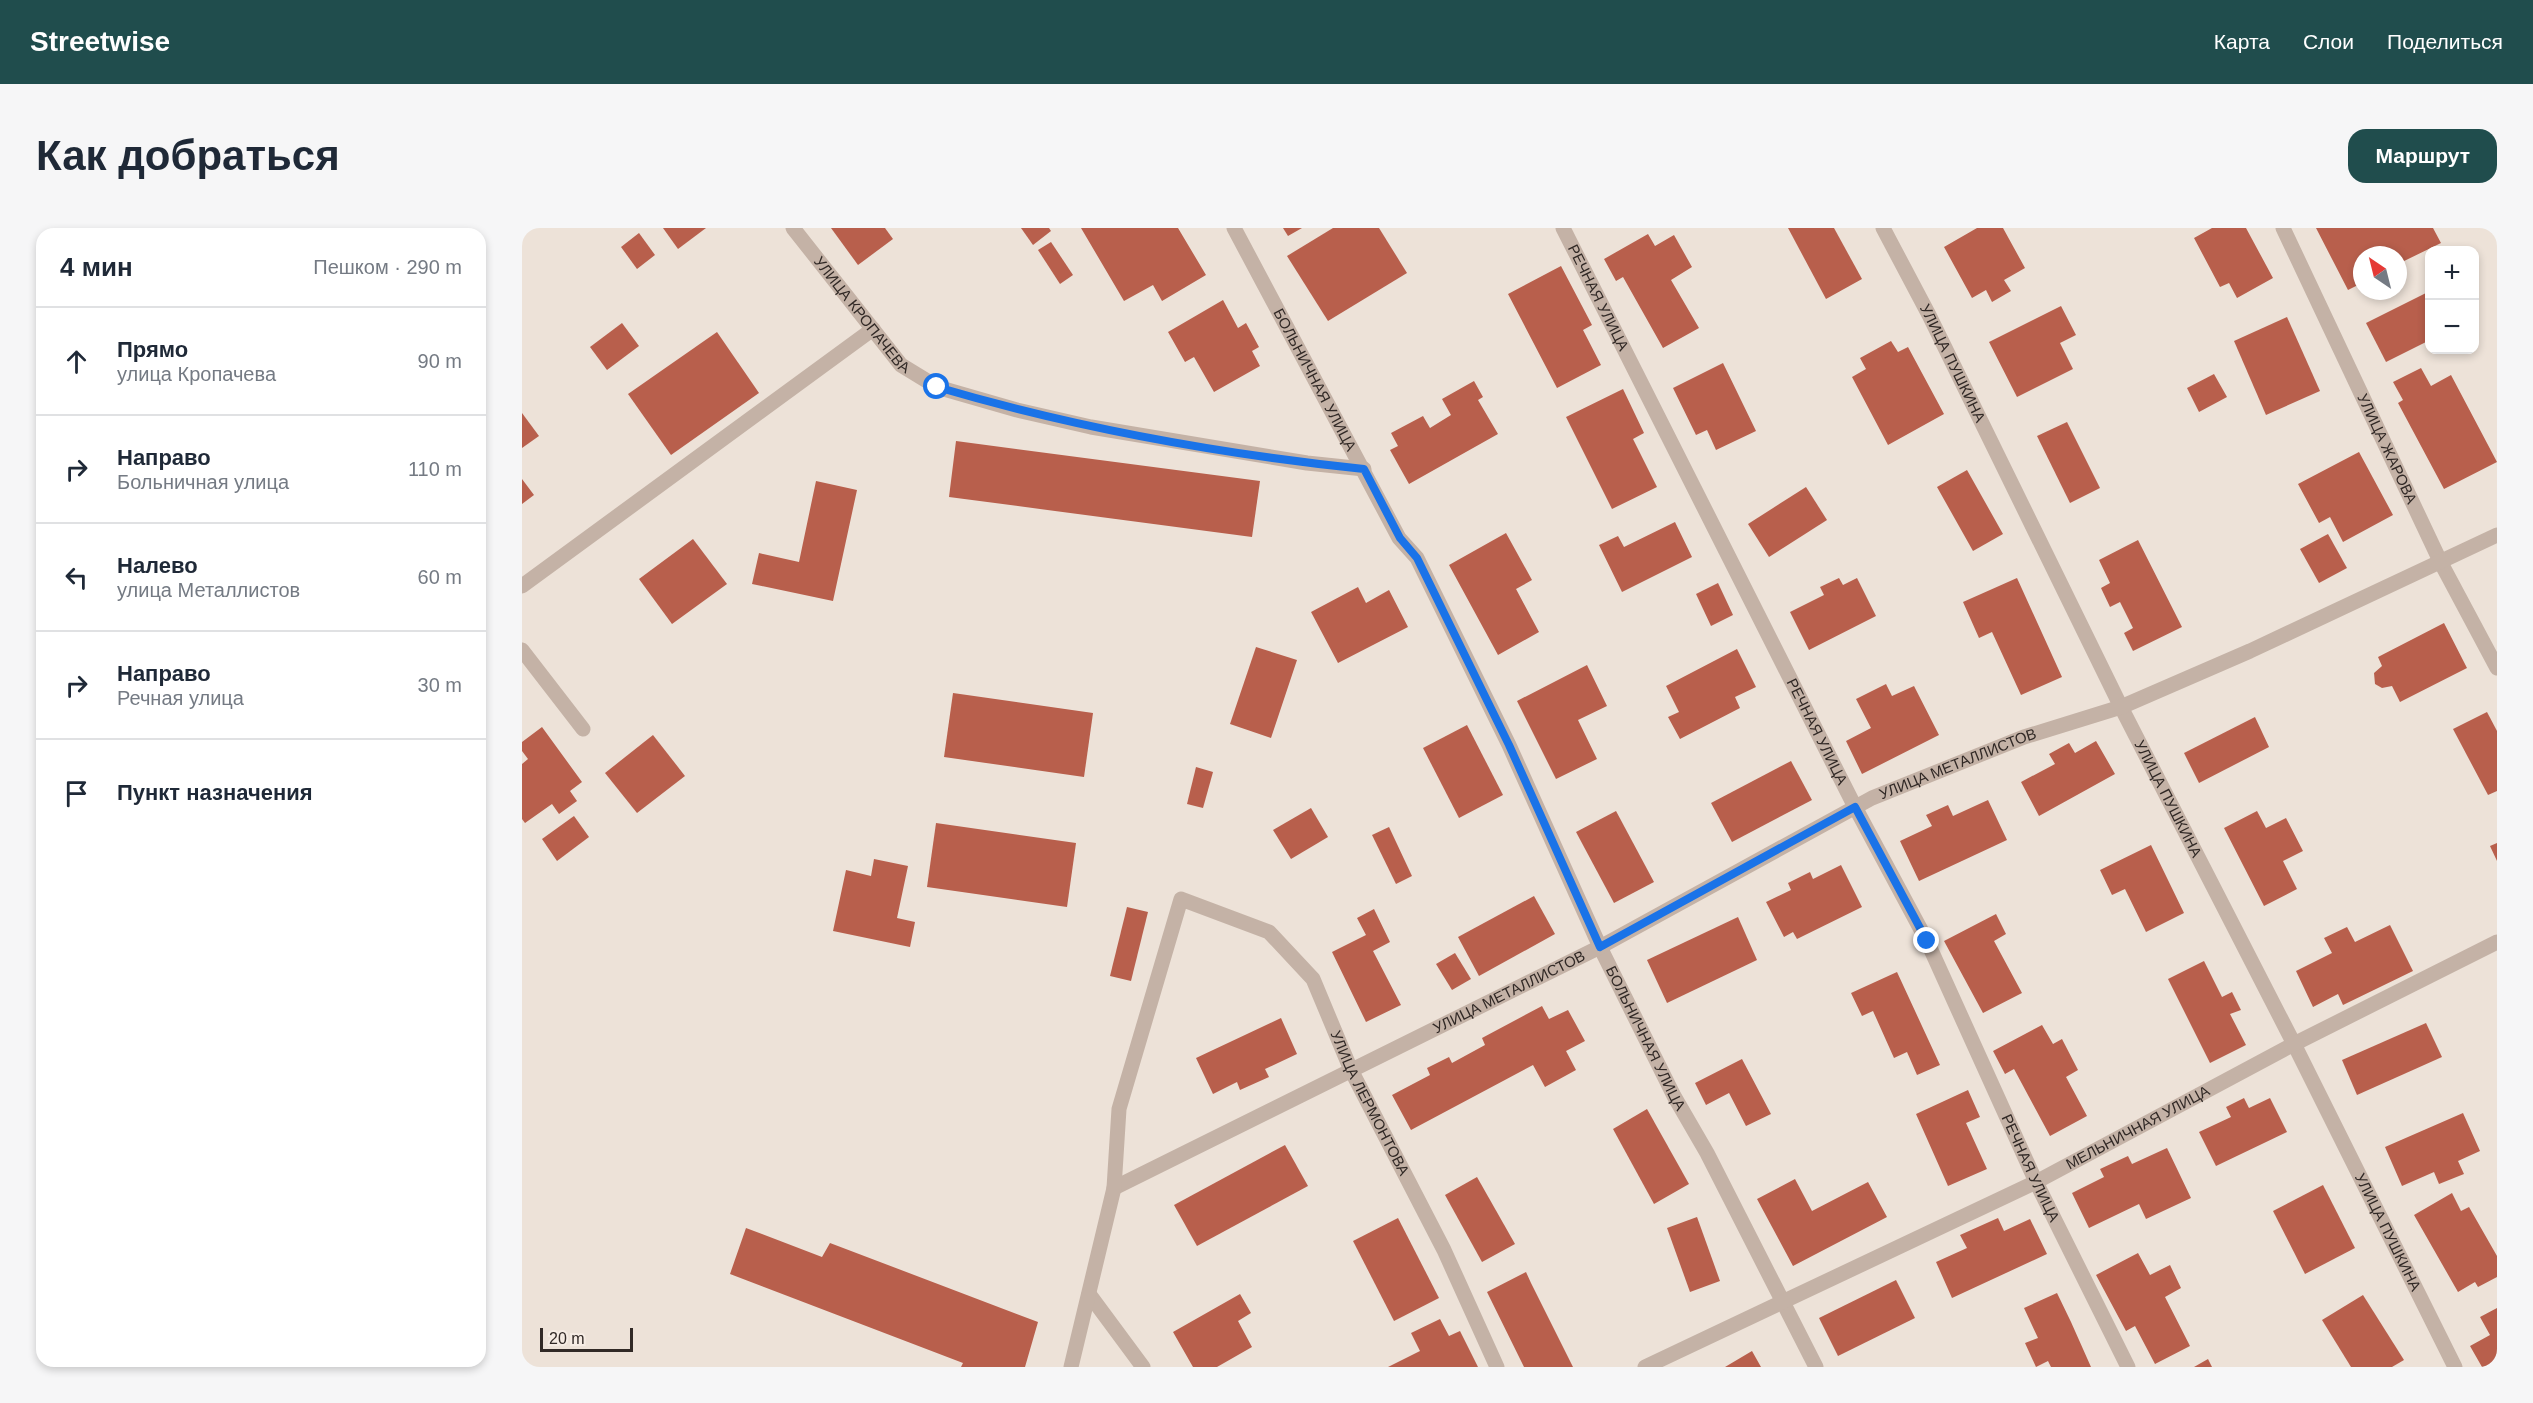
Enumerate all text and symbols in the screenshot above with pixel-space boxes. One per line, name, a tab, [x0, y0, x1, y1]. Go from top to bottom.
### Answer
text: Streetwise	[30, 26, 170, 57]
text: Карта	[2214, 30, 2270, 53]
text: Слои	[2303, 30, 2354, 53]
text: Поделиться	[2387, 30, 2503, 53]
button: Маршрут	[2348, 129, 2497, 183]
text: Как добраться	[36, 132, 340, 179]
street label: РЕЧНАЯ УЛИЦА	[1565, 241, 1632, 353]
north arrow	[2353, 246, 2407, 300]
map controls	[2425, 246, 2479, 354]
button: +	[2425, 246, 2479, 300]
text: 4 мин	[60, 252, 133, 282]
street label: УЛИЦА КРОПАЧЕВА	[811, 253, 913, 376]
text: Пешком · 290 m	[313, 256, 462, 278]
button: −	[2425, 300, 2479, 354]
street label: УЛИЦА ПУШКИНА	[1917, 301, 1989, 425]
street label: БОЛЬНИЧНАЯ УЛИЦА	[1270, 305, 1360, 454]
text: Прямо	[117, 337, 188, 362]
icon: ahead	[60, 345, 93, 378]
text: 90 m	[418, 350, 462, 372]
text: улица Кропачева	[117, 363, 276, 385]
route start	[923, 373, 949, 399]
street label: УЛИЦА ЖАРОВА	[2354, 391, 2421, 506]
text: Направо	[117, 445, 211, 470]
icon: right	[60, 453, 93, 486]
text: 110 m	[408, 458, 462, 480]
text: Больничная улица	[117, 471, 289, 493]
text: Налево	[117, 553, 198, 578]
icon: left	[60, 561, 93, 594]
text: 60 m	[418, 566, 462, 588]
text: улица Металлистов	[117, 579, 300, 601]
text: Направо	[117, 661, 211, 686]
icon: right	[60, 669, 93, 702]
text: 30 m	[418, 674, 462, 696]
street label: РЕЧНАЯ УЛИЦА	[1784, 675, 1851, 787]
text: Речная улица	[117, 687, 244, 709]
street label: УЛИЦА МЕТАЛЛИСТОВ	[1877, 725, 2038, 802]
street label: УЛИЦА ПУШКИНА	[2131, 737, 2206, 860]
icon: arrive	[60, 777, 93, 810]
text: Пункт назначения	[117, 780, 313, 805]
route end	[1913, 927, 1939, 953]
street label: УЛИЦА МЕТАЛЛИСТОВ	[1430, 947, 1588, 1036]
street label: БОЛЬНИЧНАЯ УЛИЦА	[1603, 963, 1689, 1113]
street label: УЛИЦА ЛЕРМОНТОВА	[1327, 1028, 1413, 1178]
street label: МЕЛЬНИЧНАЯ УЛИЦА	[2063, 1082, 2212, 1172]
street label: РЕЧНАЯ УЛИЦА	[1998, 1111, 2063, 1224]
street label: УЛИЦА ПУШКИНА	[2352, 1170, 2425, 1294]
scale bar	[540, 1325, 633, 1352]
text: 20 m	[549, 1330, 585, 1347]

